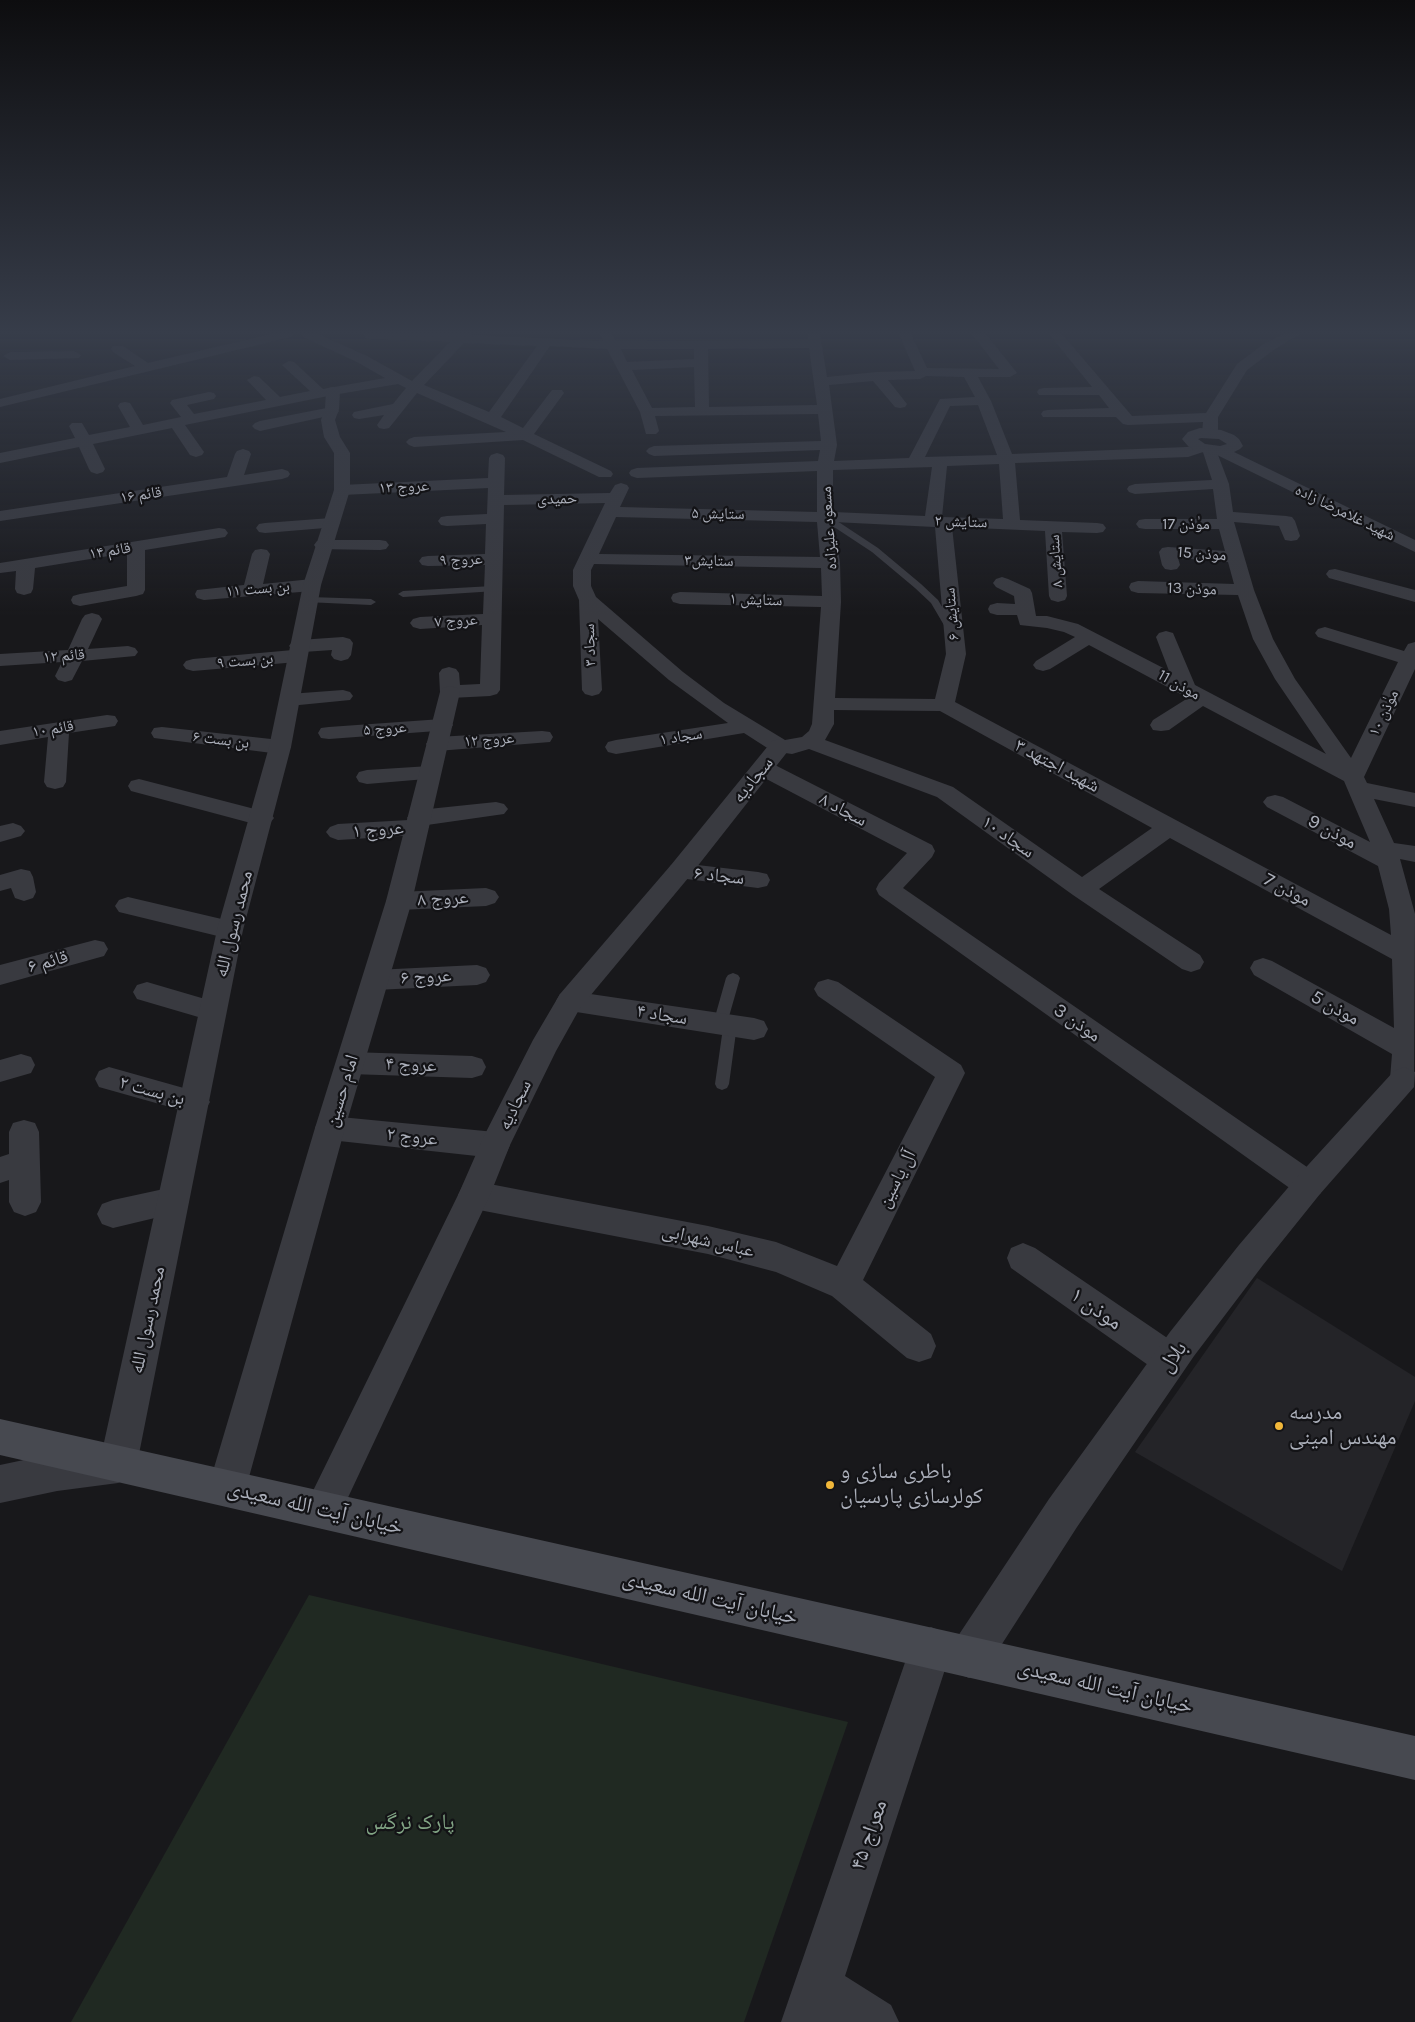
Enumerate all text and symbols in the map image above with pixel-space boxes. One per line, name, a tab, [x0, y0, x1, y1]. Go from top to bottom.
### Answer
street label: عروج ۱۳	[378, 476, 430, 498]
street label: شهید غلامرضا زاده	[1292, 480, 1398, 546]
street label: قائم ۱۶	[119, 483, 163, 507]
street label: مسعود علیزاده	[817, 486, 841, 570]
street label: حمیدی	[537, 489, 577, 509]
street label: ستایش ۵	[691, 504, 745, 524]
street label: ستایش ۲	[934, 511, 988, 533]
street label: موٰذن 17	[1162, 514, 1210, 534]
street label: ستایش ۸	[1045, 534, 1067, 588]
street label: قائم ۱۴	[88, 538, 132, 564]
street label: موذن 15	[1177, 543, 1227, 565]
street label: عروج ۹	[439, 550, 483, 570]
street label: ستایش۳	[684, 551, 734, 571]
street label: بن بست ۱۱	[225, 577, 291, 601]
street label: موذن 13	[1167, 579, 1217, 599]
street label: ستایش ۶	[940, 587, 964, 641]
street label: ستایش ۱	[729, 589, 783, 611]
street label: عروج ۷	[434, 610, 478, 632]
street label: سجاد ۳	[580, 623, 600, 667]
street label: قائم ۱۲	[42, 645, 86, 667]
street label: بن بست ۹	[216, 649, 274, 673]
street label: موذن 11	[1155, 666, 1203, 704]
street label: موٰذن ۱۰	[1365, 687, 1403, 739]
street label: قائم ۱۰	[31, 716, 75, 742]
street label: عروج ۵	[363, 718, 407, 740]
street label: سجاد ۱	[658, 724, 704, 750]
street label: بن بست ۶	[192, 727, 250, 753]
street label: عروج ۱۲	[463, 729, 515, 751]
street label: شهید اجتهد ۳	[1011, 734, 1103, 798]
street label: سجادیه	[727, 752, 779, 808]
street label: سجاد ۸	[815, 788, 871, 832]
street label: موذن 9	[1304, 810, 1360, 854]
street label: سجاد ۱۰	[977, 811, 1039, 863]
street label: عروج ۱	[352, 817, 404, 843]
street label: سجاد ۶	[693, 862, 745, 890]
street label: محمد رسول الله	[210, 868, 258, 980]
street label: موذن 7	[1260, 868, 1314, 912]
street label: عروج ۸	[417, 886, 469, 912]
street label: قائم ۶	[25, 945, 71, 979]
street label: عروج ۶	[400, 964, 452, 990]
street label: موذن 5	[1307, 985, 1363, 1031]
street label: موذن 3	[1049, 999, 1105, 1047]
street label: سجاد ۴	[635, 1000, 689, 1030]
street label: امام حسین	[320, 1052, 364, 1130]
street label: عروج ۴	[385, 1053, 437, 1077]
street label: بن بست ۲	[117, 1071, 187, 1111]
street label: سجادیه	[493, 1076, 537, 1134]
street label: عروج ۲	[385, 1123, 439, 1151]
street label: آل یاسین	[873, 1146, 921, 1212]
street label: عباس شهرابی	[660, 1219, 756, 1263]
street label: محمد رسول الله	[126, 1264, 170, 1376]
street label: موذن ۱	[1065, 1282, 1127, 1336]
street label: بلال	[1153, 1336, 1193, 1378]
place label: مدرسه مهندس امینی	[1289, 1400, 1397, 1452]
marker: مدرسه مهندس امینی	[1273, 1420, 1285, 1432]
place label: باطری سازی و کولرسازی پارسیان	[840, 1459, 983, 1510]
street label: خیابان آیت الله سعیدی	[225, 1475, 405, 1541]
marker: باطری سازی و کولرسازی پارسیان	[824, 1479, 836, 1491]
street label: خیابان آیت الله سعیدی	[620, 1565, 800, 1631]
street label: خیابان آیت الله سعیدی	[1015, 1654, 1195, 1720]
street label: معراج ۴۵	[845, 1797, 893, 1873]
park label: پارک نرگس	[365, 1810, 455, 1836]

